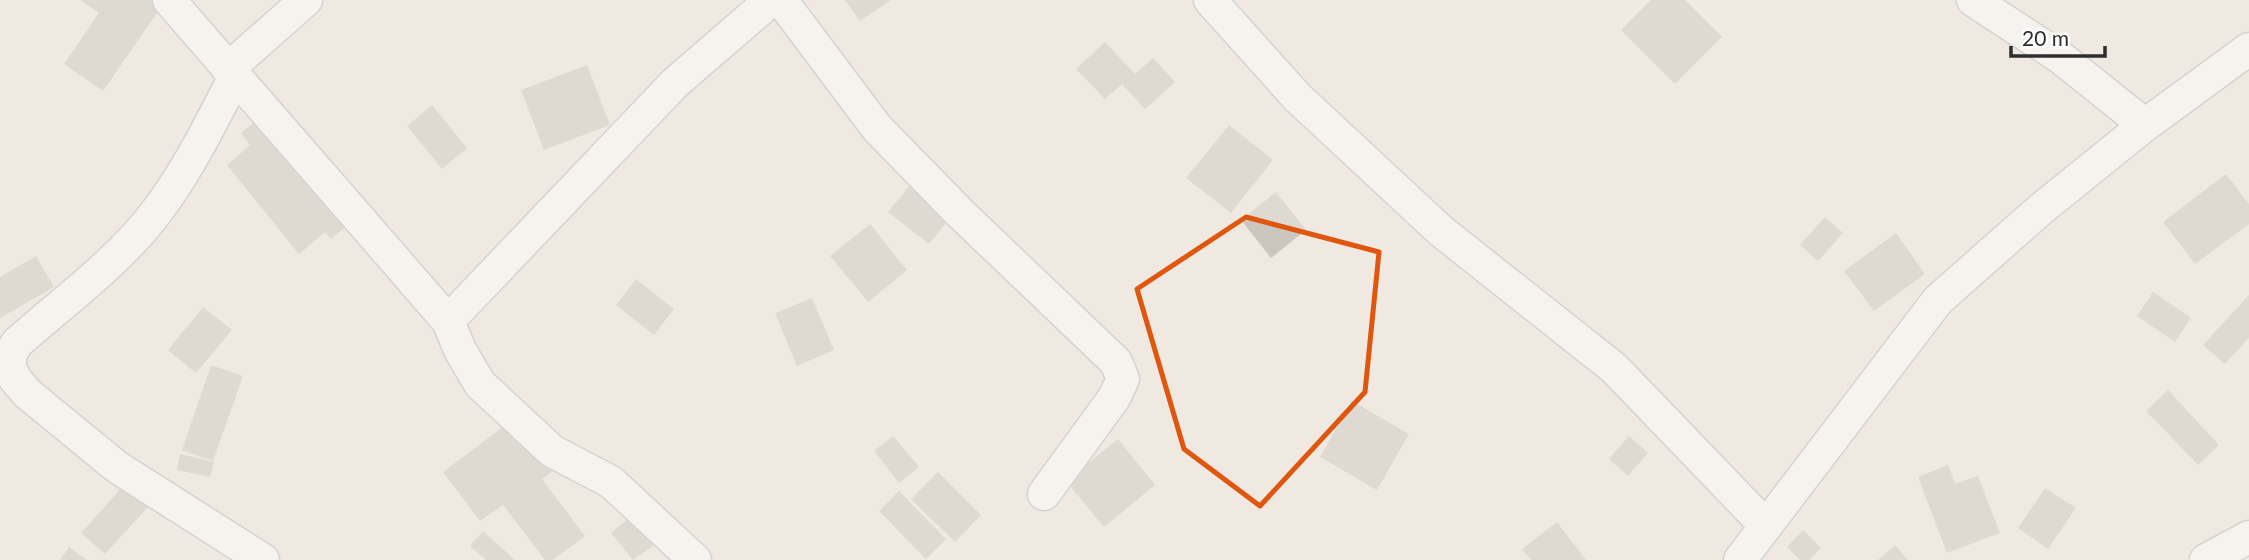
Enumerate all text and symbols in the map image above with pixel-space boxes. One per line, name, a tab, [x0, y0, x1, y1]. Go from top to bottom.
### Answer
scale bar	[2011, 14, 2106, 58]
text: 20 m	[2022, 25, 2069, 50]

